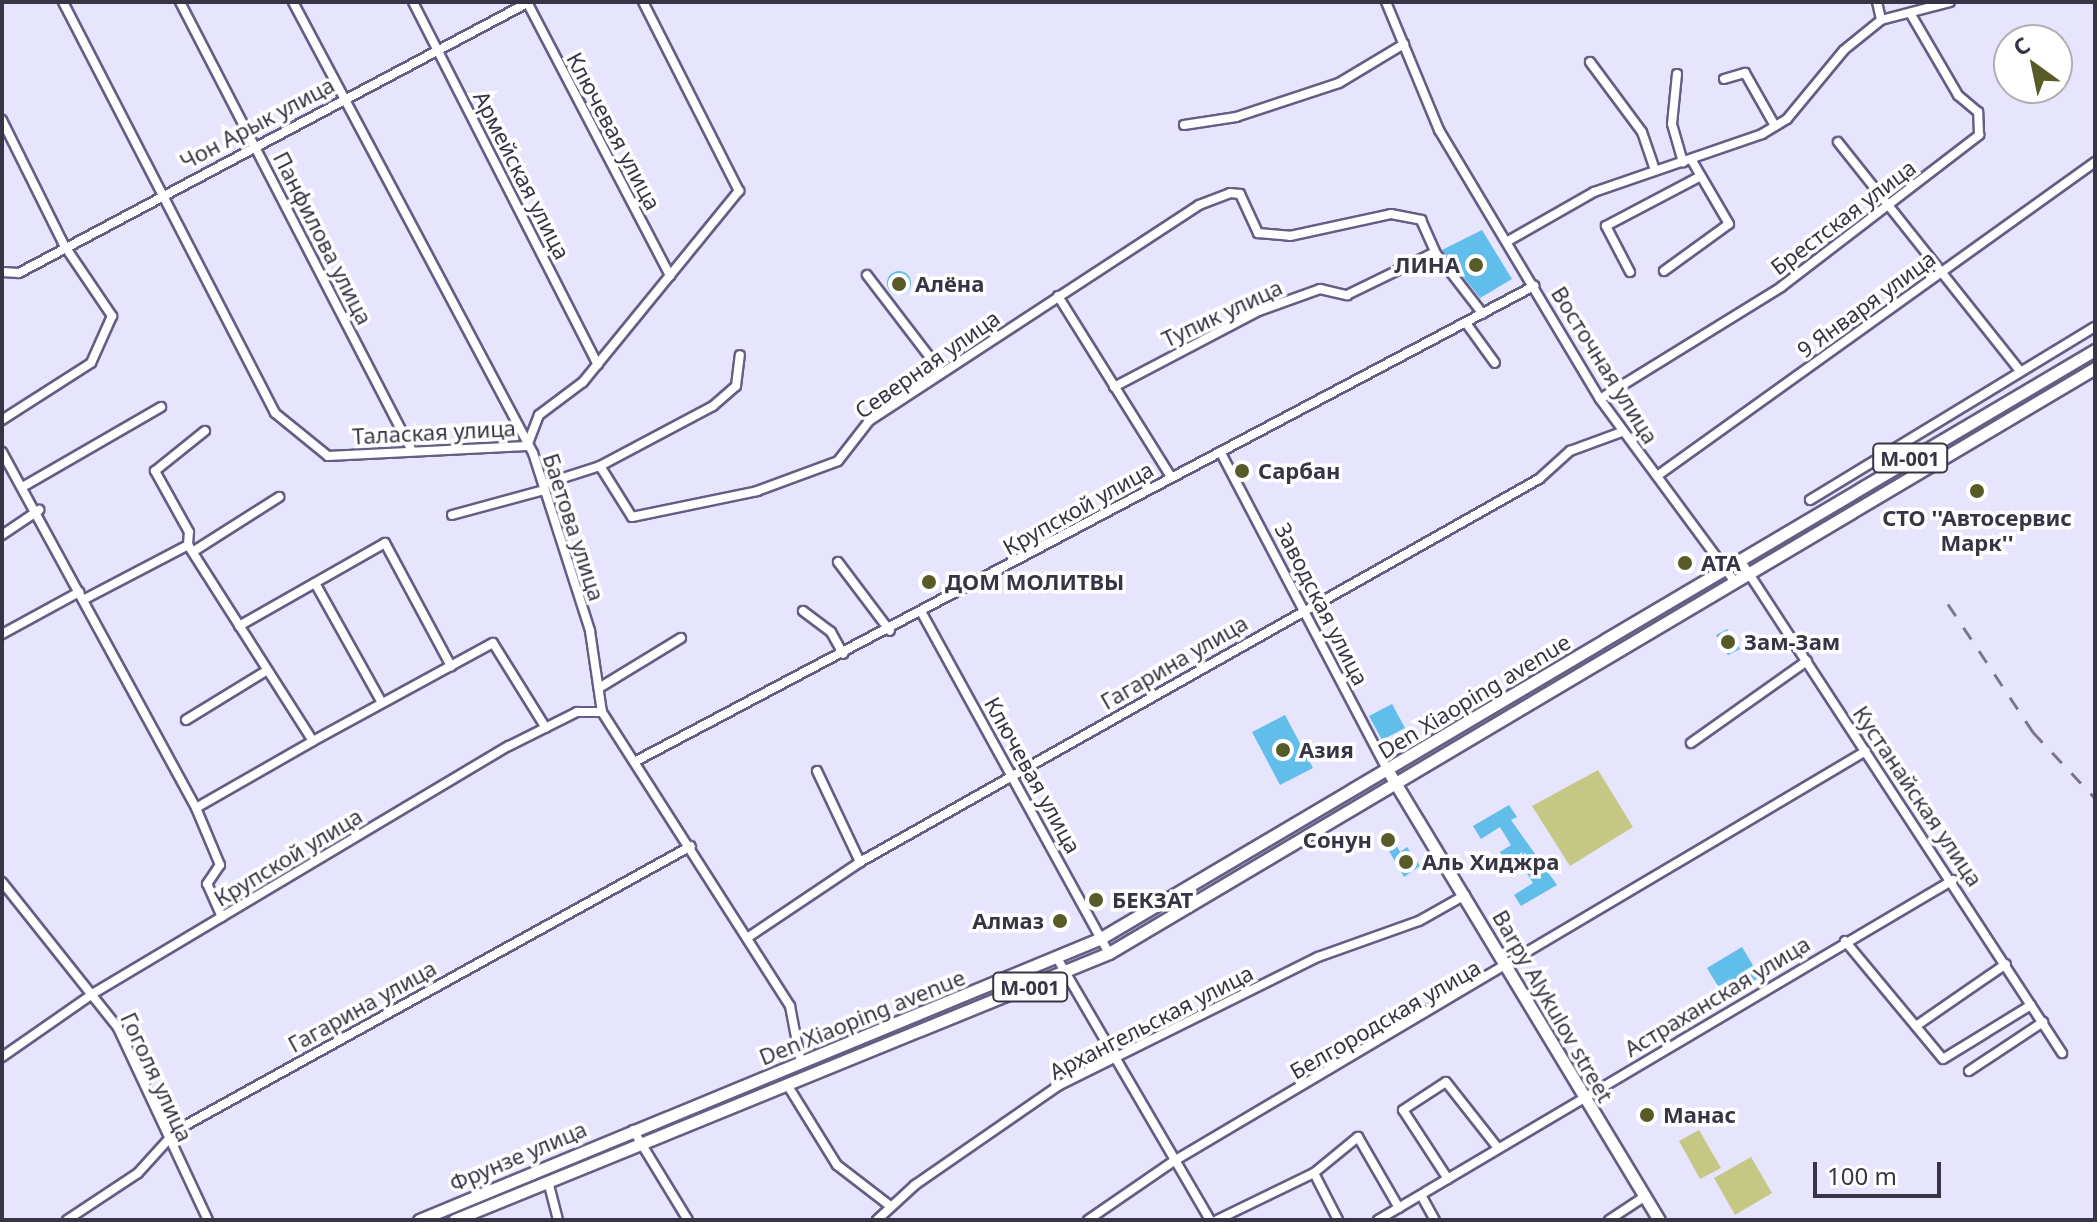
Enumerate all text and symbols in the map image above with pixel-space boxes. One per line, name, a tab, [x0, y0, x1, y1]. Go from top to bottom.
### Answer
north arrow	[1993, 24, 2073, 104]
text: С	[2007, 29, 2035, 62]
street label: Ключевая улица	[561, 48, 667, 214]
street label: Чон Арык улица	[175, 71, 339, 175]
street label: Армейская улица	[468, 87, 576, 263]
street label: Панфилова улица	[268, 147, 378, 329]
street label: Брестская улица	[1765, 154, 1921, 280]
street label: 9 Января улица	[1792, 245, 1940, 363]
place label: ЛИНА	[1394, 252, 1460, 278]
marker: ЛИНА	[1467, 256, 1485, 274]
place label: Алёна	[915, 271, 984, 297]
street label: Тупик улица	[1158, 274, 1286, 352]
marker: Алёна	[890, 275, 908, 293]
street label: Восточная улица	[1546, 281, 1664, 449]
street label: Северная улица	[850, 304, 1004, 424]
street label: Талаская улица	[352, 415, 516, 449]
road number: M-001	[1872, 442, 1948, 474]
street label: Баетова улица	[538, 450, 610, 604]
street label: Крупской улица	[998, 456, 1158, 560]
place label: Сарбан	[1258, 458, 1341, 484]
marker: Сарбан	[1233, 462, 1251, 480]
marker: СТО ''Автосервис Марк''	[1968, 482, 1986, 500]
place label: СТО ''Автосервис Марк''	[1882, 504, 2072, 556]
street label: Заводская улица	[1270, 518, 1374, 690]
place label: АТА	[1701, 550, 1741, 576]
marker: АТА	[1676, 554, 1694, 572]
place label: ДОМ МОЛИТВЫ	[945, 569, 1124, 595]
marker: ДОМ МОЛИТВЫ	[920, 573, 938, 591]
street label: Гагарина улица	[1096, 609, 1252, 715]
street label: Den Xiaoping avenue	[1373, 628, 1575, 764]
place label: Зам-Зам	[1744, 629, 1840, 655]
marker: Зам-Зам	[1719, 633, 1737, 651]
street label: Ключевая улица	[979, 692, 1087, 858]
street label: Кустанайская улица	[1848, 701, 1988, 891]
place label: Азия	[1299, 737, 1354, 763]
marker: Азия	[1274, 741, 1292, 759]
street label: Крупской улица	[209, 802, 367, 912]
place label: Сонун	[1303, 827, 1372, 853]
marker: Сонун	[1379, 831, 1397, 849]
place label: Аль Хиджра	[1422, 849, 1559, 875]
marker: Аль Хиджра	[1397, 853, 1415, 871]
place label: БЕКЗАТ	[1112, 887, 1193, 913]
marker: БЕКЗАТ	[1087, 891, 1105, 909]
street label: Barpy Alykulov street	[1487, 905, 1619, 1107]
place label: Алмаз	[972, 908, 1044, 934]
marker: Алмаз	[1051, 912, 1069, 930]
street label: Астраханская улица	[1619, 930, 1815, 1062]
street label: Гагарина улица	[283, 954, 441, 1058]
street label: Белгородская улица	[1285, 954, 1485, 1084]
street label: Архангельская улица	[1045, 959, 1257, 1085]
street label: Den Xiaoping avenue	[755, 964, 969, 1070]
road number: M-001	[992, 971, 1068, 1003]
street label: Гоголя улица	[116, 1008, 198, 1146]
place label: Манас	[1663, 1102, 1736, 1128]
marker: Манас	[1638, 1106, 1656, 1124]
street label: Фрунзе улица	[445, 1115, 591, 1197]
scale bar	[1817, 1146, 1945, 1196]
text: 100 m	[1827, 1159, 1897, 1192]

